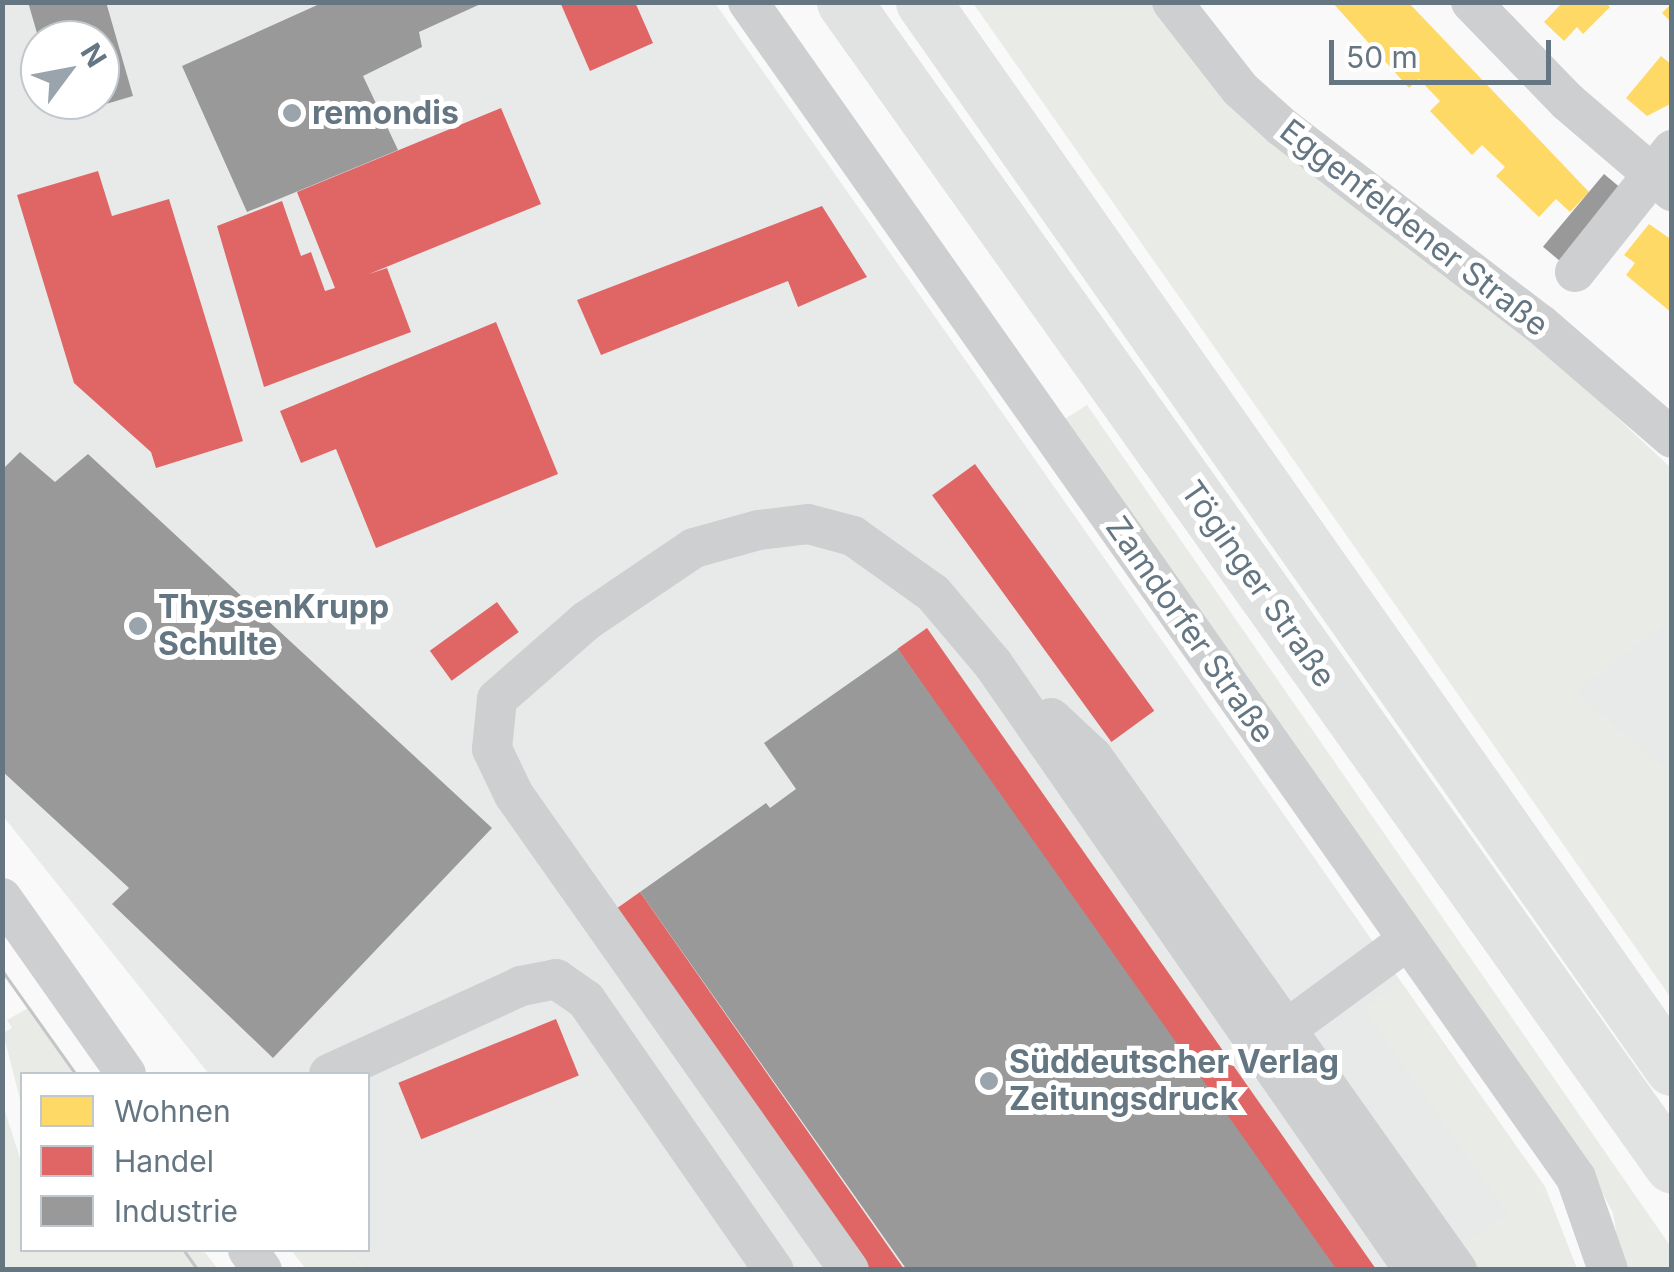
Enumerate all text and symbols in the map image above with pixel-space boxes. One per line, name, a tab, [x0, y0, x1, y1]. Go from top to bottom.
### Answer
north arrow	[20, 20, 120, 120]
scale bar	[1334, 20, 1556, 82]
text: N	[74, 37, 114, 73]
text: 50 m	[1346, 39, 1418, 75]
place label: remondis	[312, 94, 459, 132]
marker: remondis	[281, 102, 303, 124]
street label: Eggenfeldener Straße	[1272, 111, 1556, 345]
street label: Töginger Straße	[1173, 473, 1343, 695]
street label: Zamdorfer Straße	[1098, 509, 1282, 751]
place label: ThyssenKrupp Schulte	[158, 589, 389, 664]
marker: ThyssenKrupp Schulte	[127, 615, 149, 637]
place label: Süddeutscher Verlag Zeitungsdruck	[1009, 1044, 1339, 1119]
marker: Süddeutscher Verlag Zeitungsdruck	[978, 1070, 1000, 1092]
legend	[20, 1072, 370, 1252]
text: Wohnen	[114, 1093, 231, 1129]
text: Handel	[114, 1143, 214, 1179]
text: Industrie	[114, 1193, 238, 1229]

